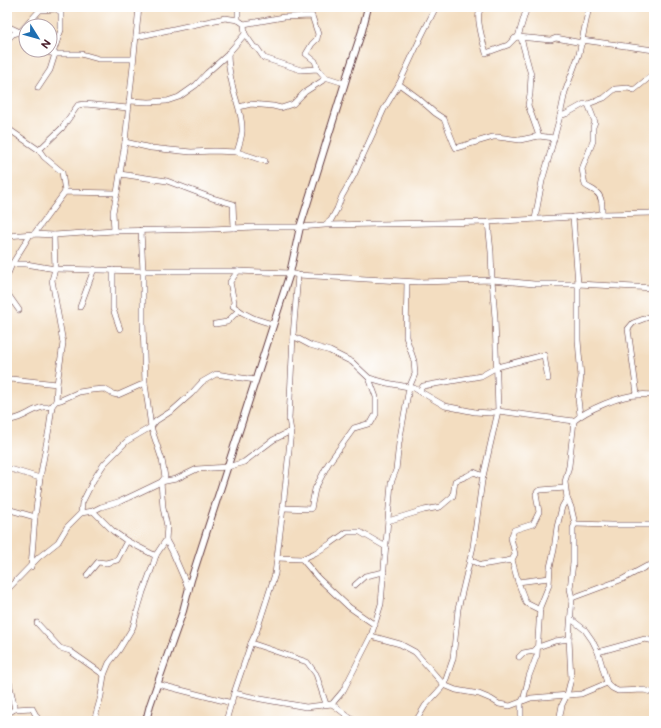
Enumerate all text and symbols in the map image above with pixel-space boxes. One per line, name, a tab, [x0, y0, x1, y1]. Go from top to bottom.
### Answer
north arrow	[18, 18, 58, 58]
text: N	[38, 37, 53, 51]

